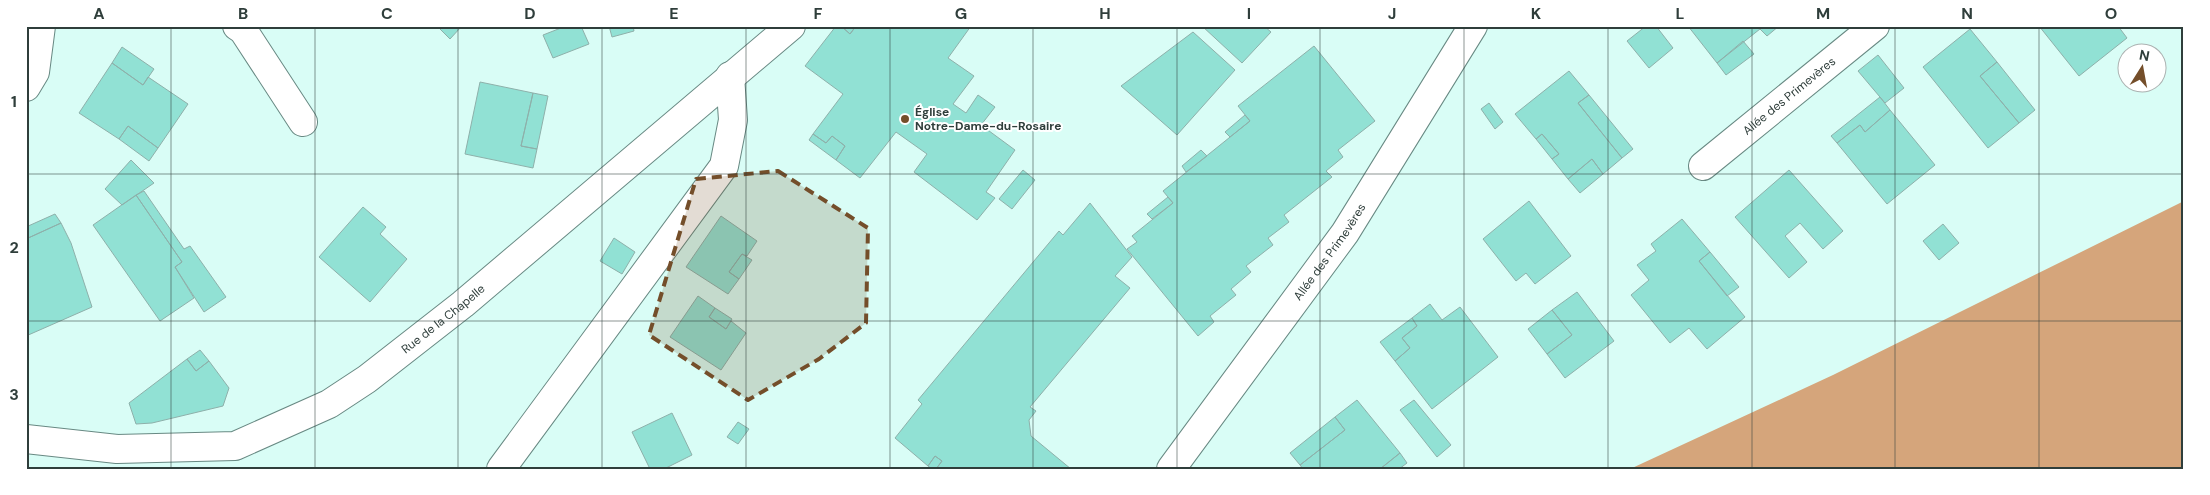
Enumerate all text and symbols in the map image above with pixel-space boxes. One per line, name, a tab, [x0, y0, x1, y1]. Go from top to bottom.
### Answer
text: A	[93, 3, 105, 24]
text: B	[238, 3, 248, 24]
text: C	[381, 3, 393, 24]
text: D	[524, 3, 536, 24]
text: E	[669, 3, 679, 24]
text: F	[814, 3, 823, 24]
text: G	[955, 3, 967, 24]
text: H	[1099, 3, 1111, 24]
text: I	[1247, 3, 1251, 24]
text: J	[1388, 3, 1396, 24]
text: K	[1531, 3, 1542, 24]
text: L	[1676, 3, 1685, 24]
text: M	[1816, 3, 1830, 24]
text: N	[1961, 3, 1973, 24]
text: O	[2105, 3, 2117, 24]
north arrow	[2118, 42, 2168, 92]
text: N	[2138, 45, 2151, 65]
street label: Allée des Primevères	[1739, 53, 1839, 139]
text: 1	[11, 91, 17, 112]
place label: Église Notre-Dame-du-Rosaire	[915, 104, 1061, 134]
marker: Église Notre-Dame-du-Rosaire	[899, 113, 911, 125]
street label: Allée des Primevères	[1290, 200, 1369, 304]
text: 2	[9, 237, 19, 258]
street label: Rue de la Chapelle	[398, 281, 488, 357]
text: 3	[9, 384, 19, 405]

